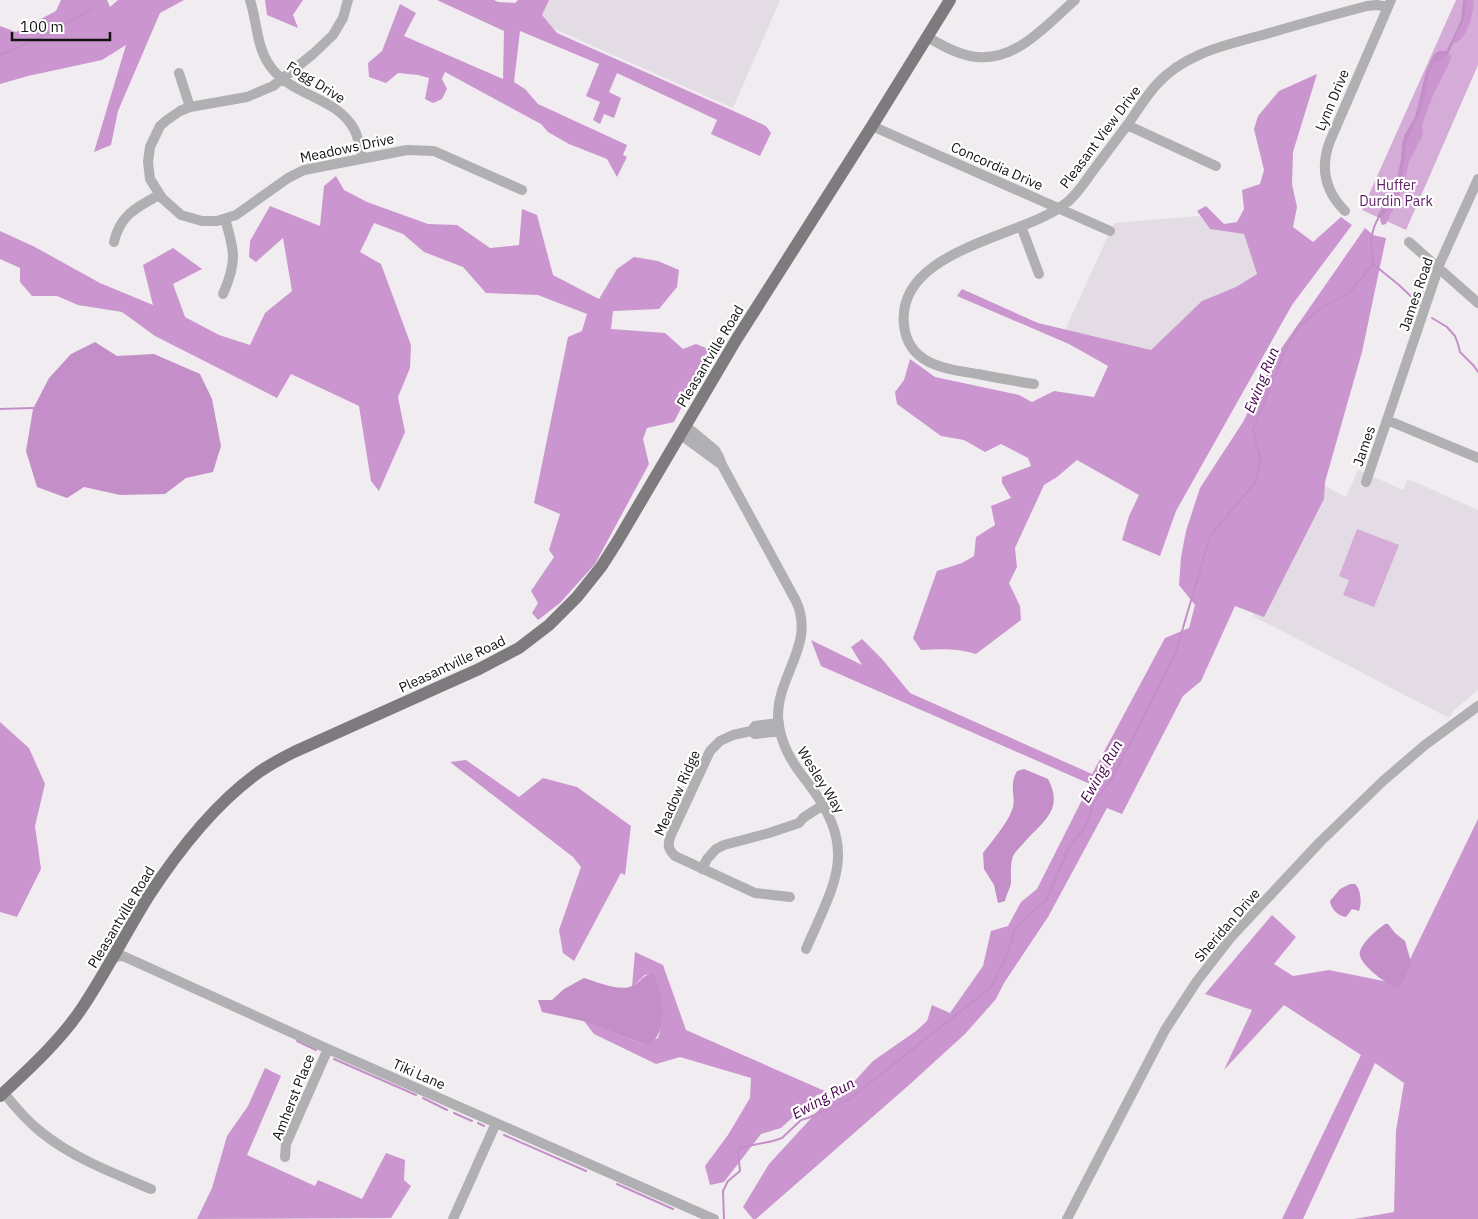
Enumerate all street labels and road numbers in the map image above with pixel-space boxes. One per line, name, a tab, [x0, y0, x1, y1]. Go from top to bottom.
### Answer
street label: Fogg Drive	[283, 57, 349, 107]
street label: Lynn Drive	[1311, 66, 1353, 134]
street label: Pleasant View Drive	[1055, 82, 1145, 192]
street label: Meadows Drive	[298, 129, 396, 167]
street label: Concordia Drive	[948, 138, 1046, 195]
street label: James Road	[1395, 255, 1437, 333]
street label: Pleasantville Road	[672, 302, 748, 410]
street label: James	[1349, 423, 1379, 468]
street label: Pleasantville Road	[396, 631, 508, 697]
street label: Wesley Way	[793, 743, 849, 817]
street label: Meadow Ridge	[650, 747, 704, 839]
street label: Pleasantville Road	[83, 863, 159, 971]
street label: Sheridan Drive	[1190, 884, 1264, 966]
street label: Amherst Place	[268, 1051, 319, 1143]
street label: Tiki Lane	[390, 1054, 448, 1094]

